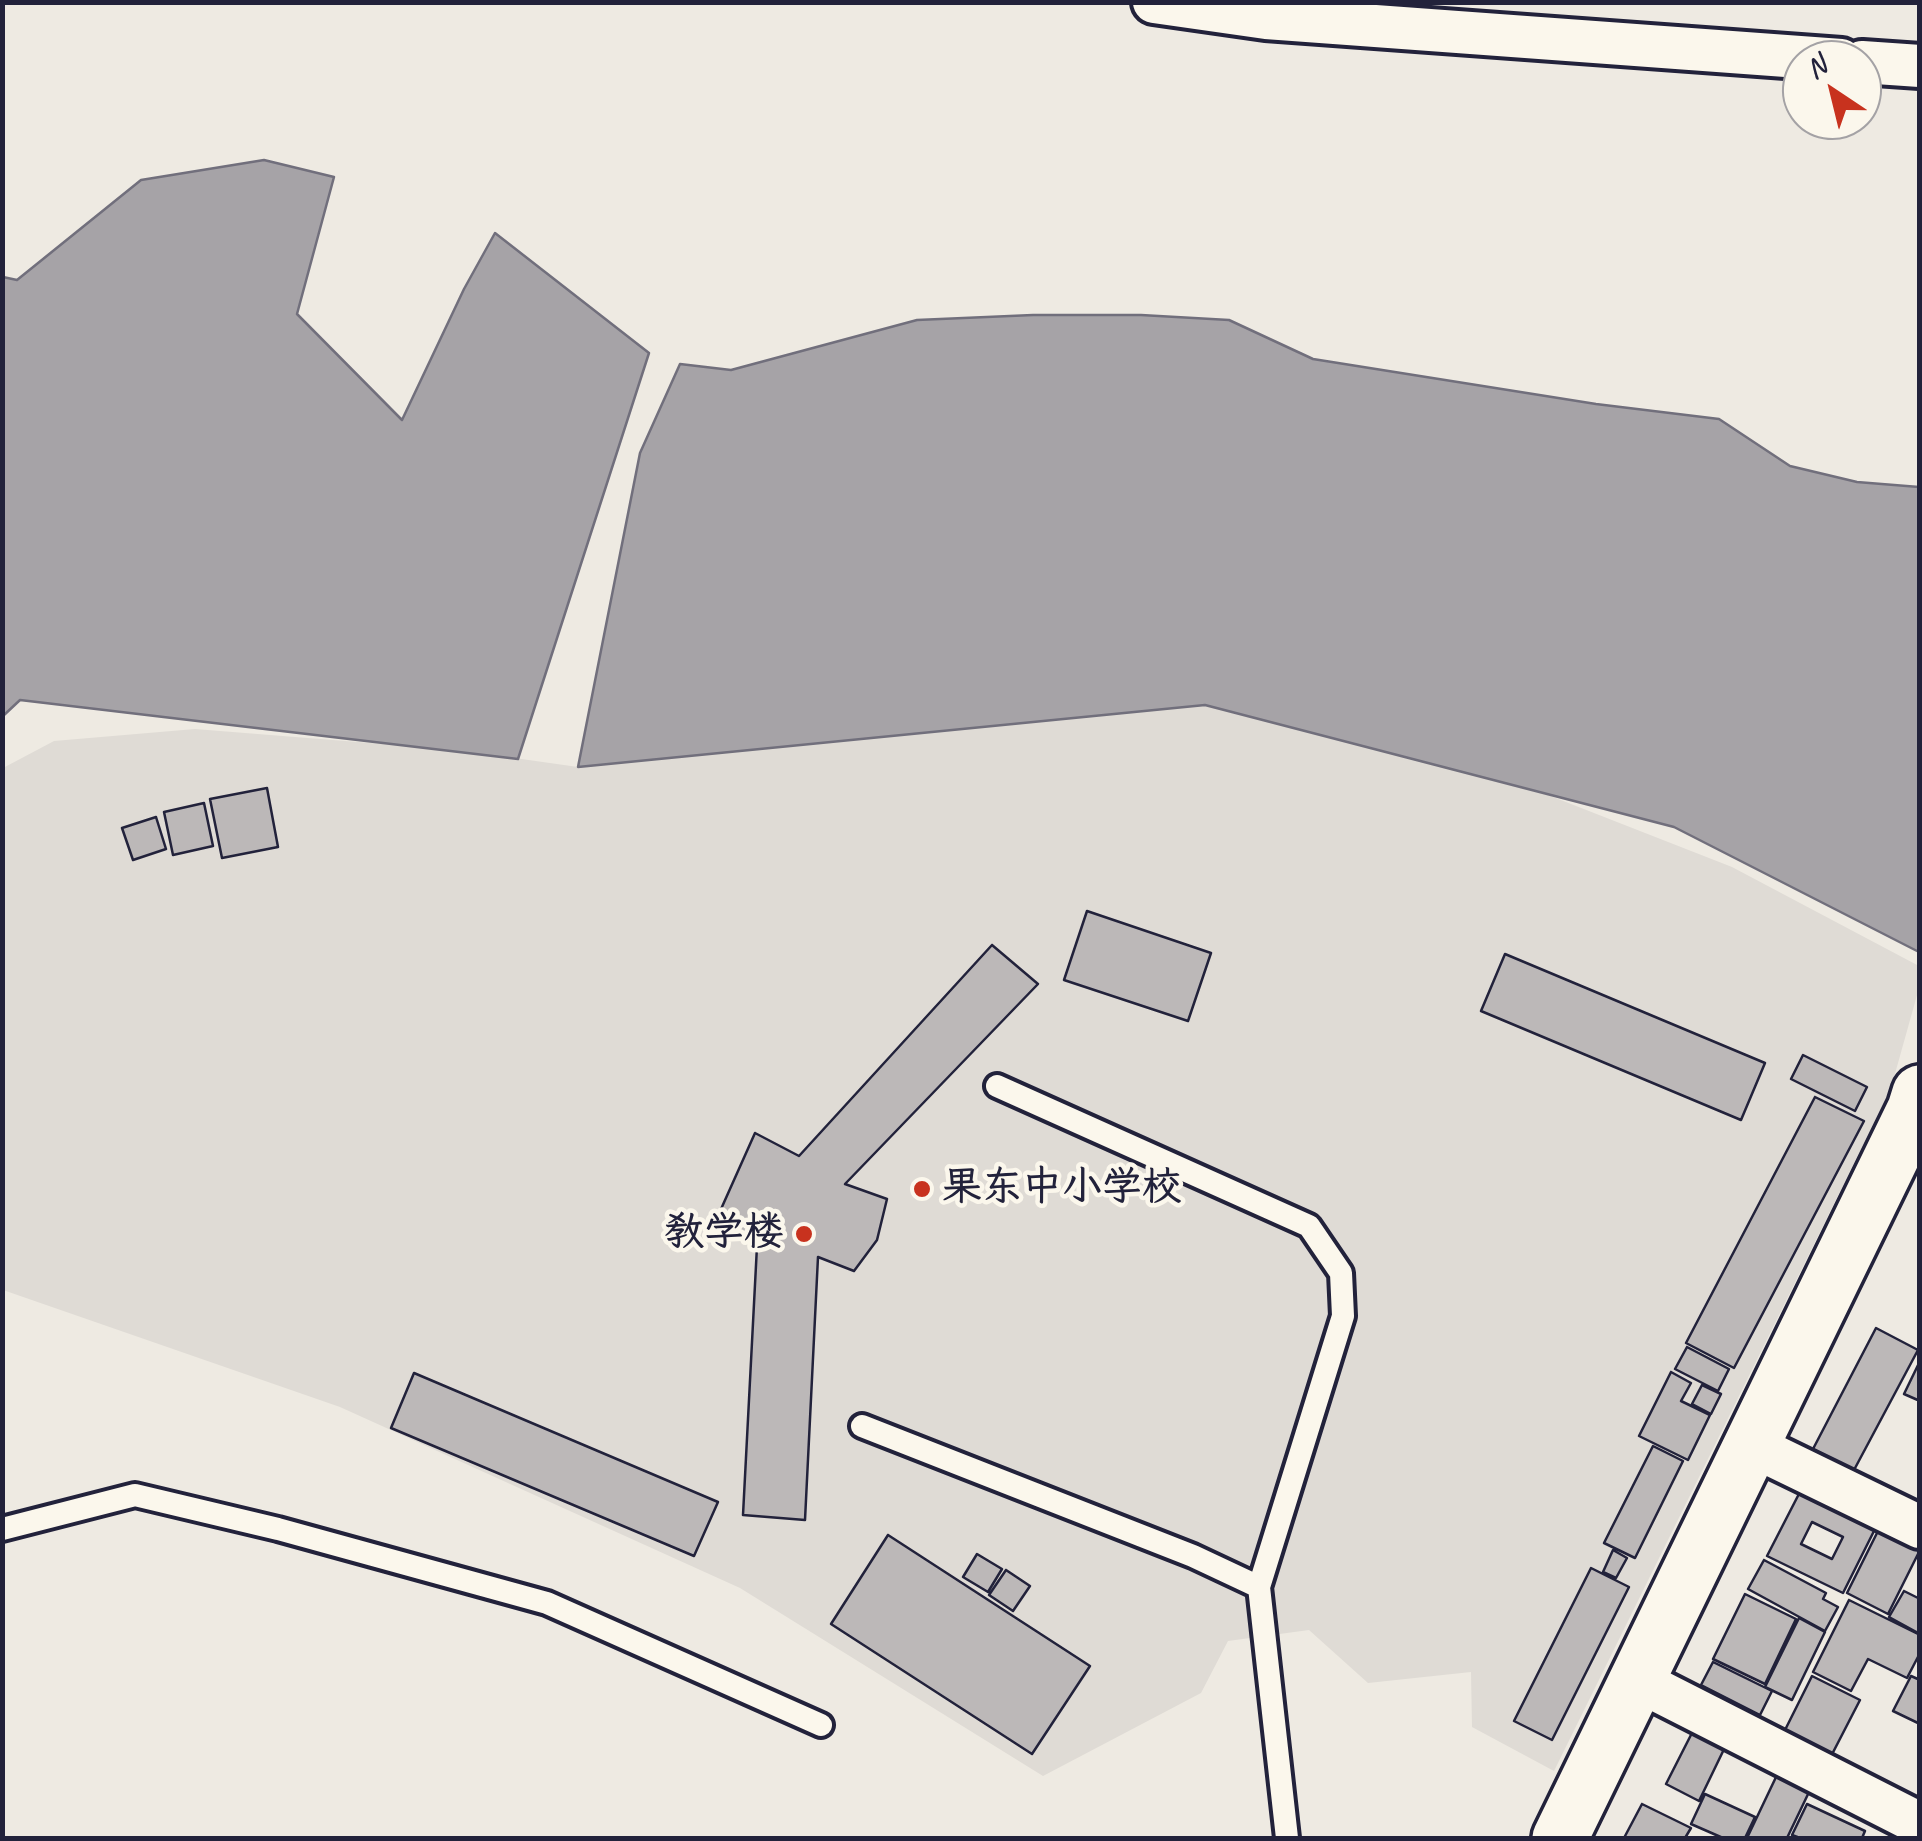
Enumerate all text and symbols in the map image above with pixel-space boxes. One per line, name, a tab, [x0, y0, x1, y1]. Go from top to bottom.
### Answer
north arrow	[1782, 40, 1882, 140]
text: N	[1799, 47, 1833, 86]
place label: 果东中小学校	[942, 1165, 1182, 1213]
marker: 果东中小学校	[911, 1178, 933, 1200]
place label: 教学楼	[664, 1210, 784, 1258]
marker: 教学楼	[793, 1223, 815, 1245]

